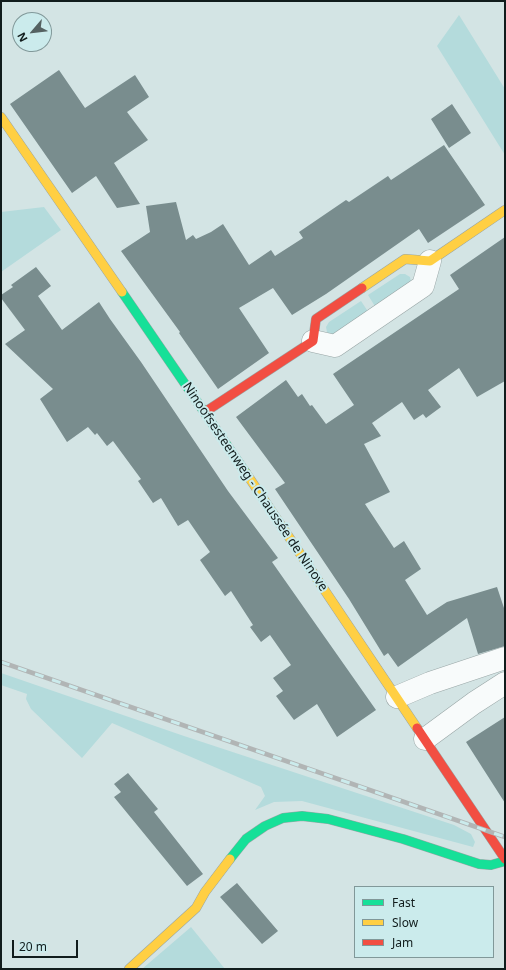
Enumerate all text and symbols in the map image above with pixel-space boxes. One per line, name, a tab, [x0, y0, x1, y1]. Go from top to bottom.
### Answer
north arrow	[12, 12, 52, 52]
text: N	[13, 30, 31, 45]
street label: Ninoofsesteenweg - Chaussée de Ninove	[179, 380, 331, 594]
legend	[354, 886, 494, 958]
text: Fast	[392, 894, 415, 911]
text: Slow	[392, 914, 418, 931]
scale bar	[14, 932, 80, 958]
text: Jam	[392, 934, 413, 951]
text: 20 m	[19, 938, 47, 955]

